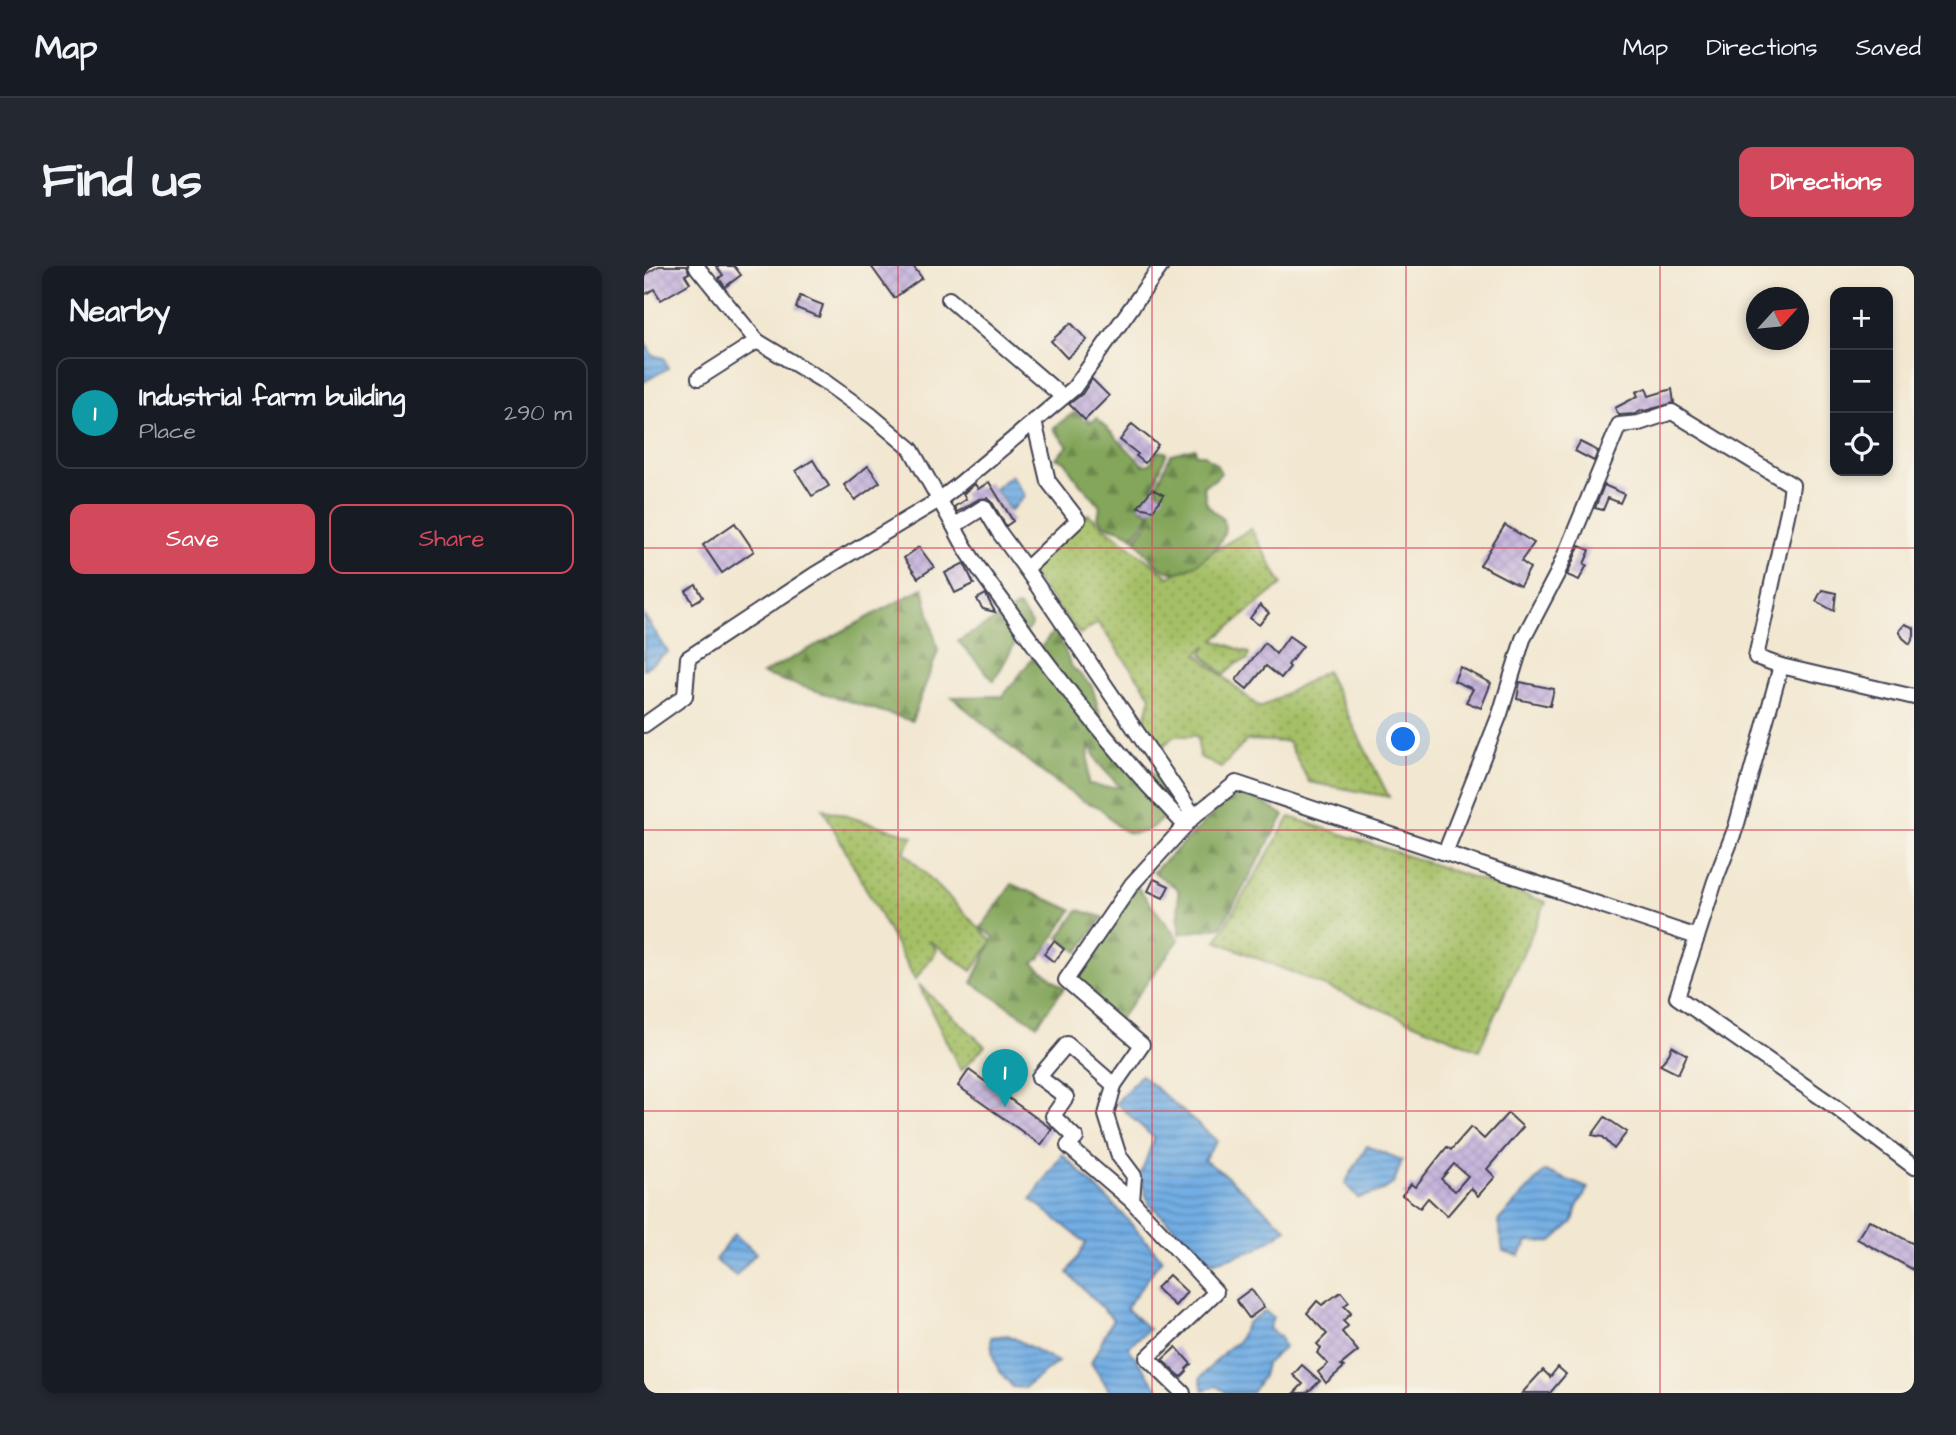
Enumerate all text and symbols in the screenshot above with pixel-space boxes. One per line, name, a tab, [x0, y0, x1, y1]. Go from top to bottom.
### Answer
text: Map	[35, 25, 97, 71]
text: Map	[1623, 31, 1668, 65]
text: Directions	[1706, 31, 1818, 65]
text: Saved	[1856, 31, 1921, 65]
button: Directions	[1739, 147, 1914, 217]
text: Find us	[42, 148, 202, 216]
north arrow	[1746, 287, 1809, 350]
map controls	[1830, 287, 1893, 476]
button: +	[1830, 287, 1893, 350]
text: Nearby	[70, 291, 170, 333]
button: −	[1830, 350, 1893, 413]
text: Industrial farm building	[139, 379, 405, 415]
text: 1	[94, 397, 96, 429]
text: 290 m	[504, 397, 572, 429]
button: locate	[1830, 413, 1893, 476]
text: Place	[139, 415, 196, 447]
button: Save	[70, 504, 315, 574]
button: Share	[329, 504, 574, 574]
your location	[1386, 722, 1420, 756]
pin: 1	[982, 1049, 1028, 1107]

